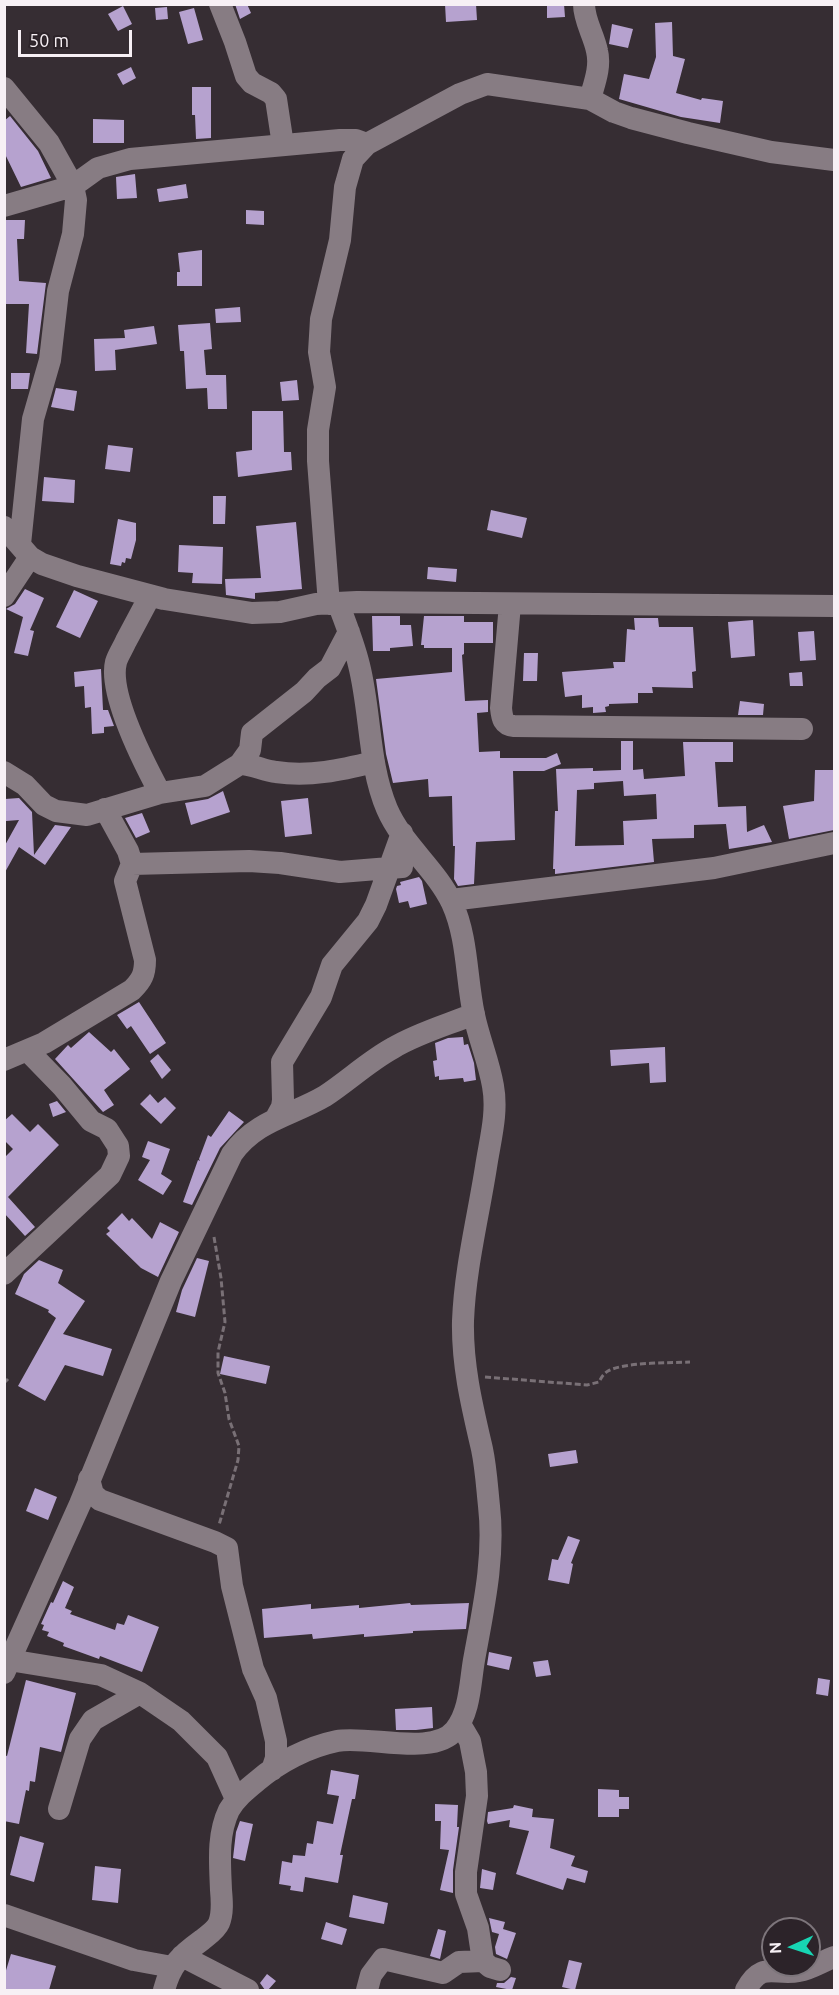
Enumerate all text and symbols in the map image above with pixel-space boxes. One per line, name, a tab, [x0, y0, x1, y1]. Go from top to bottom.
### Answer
scale bar	[21, 18, 135, 56]
text: 50 m	[29, 30, 69, 50]
north arrow	[761, 1917, 821, 1977]
text: N	[766, 1941, 784, 1954]

